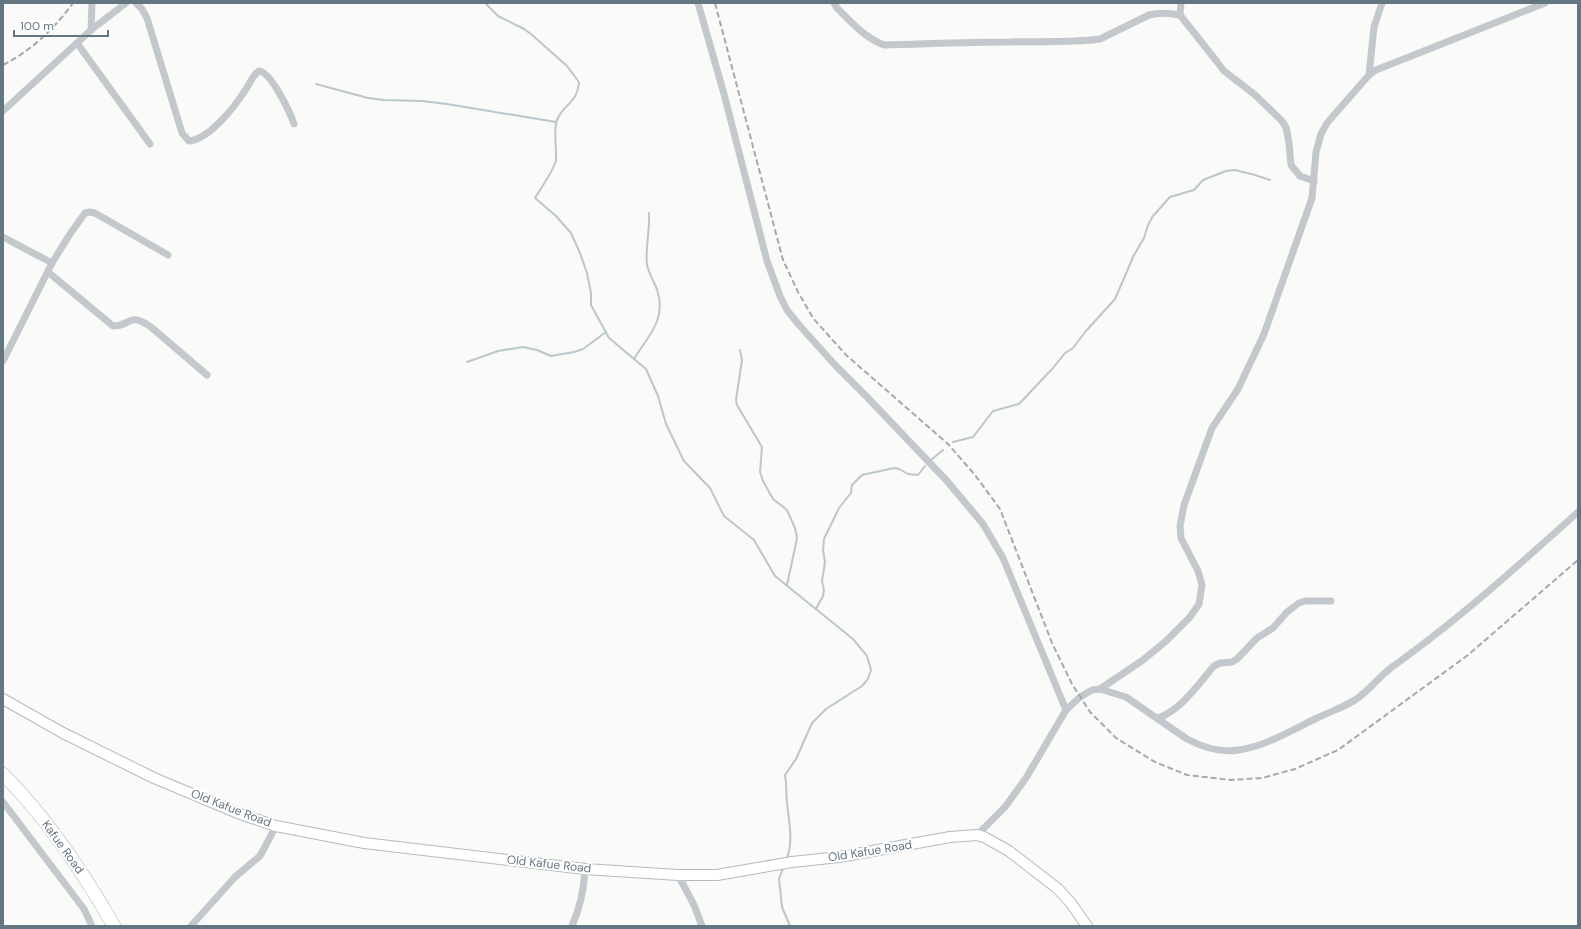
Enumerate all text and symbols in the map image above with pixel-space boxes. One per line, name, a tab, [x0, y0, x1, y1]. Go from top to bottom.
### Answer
scale bar	[14, 12, 108, 38]
text: 100 m	[20, 18, 54, 34]
street label: Old Kafue Road	[189, 785, 273, 831]
street label: Kafue Road	[38, 817, 88, 877]
street label: Old Kafue Road	[827, 836, 913, 866]
street label: Old Kafue Road	[506, 852, 592, 876]

